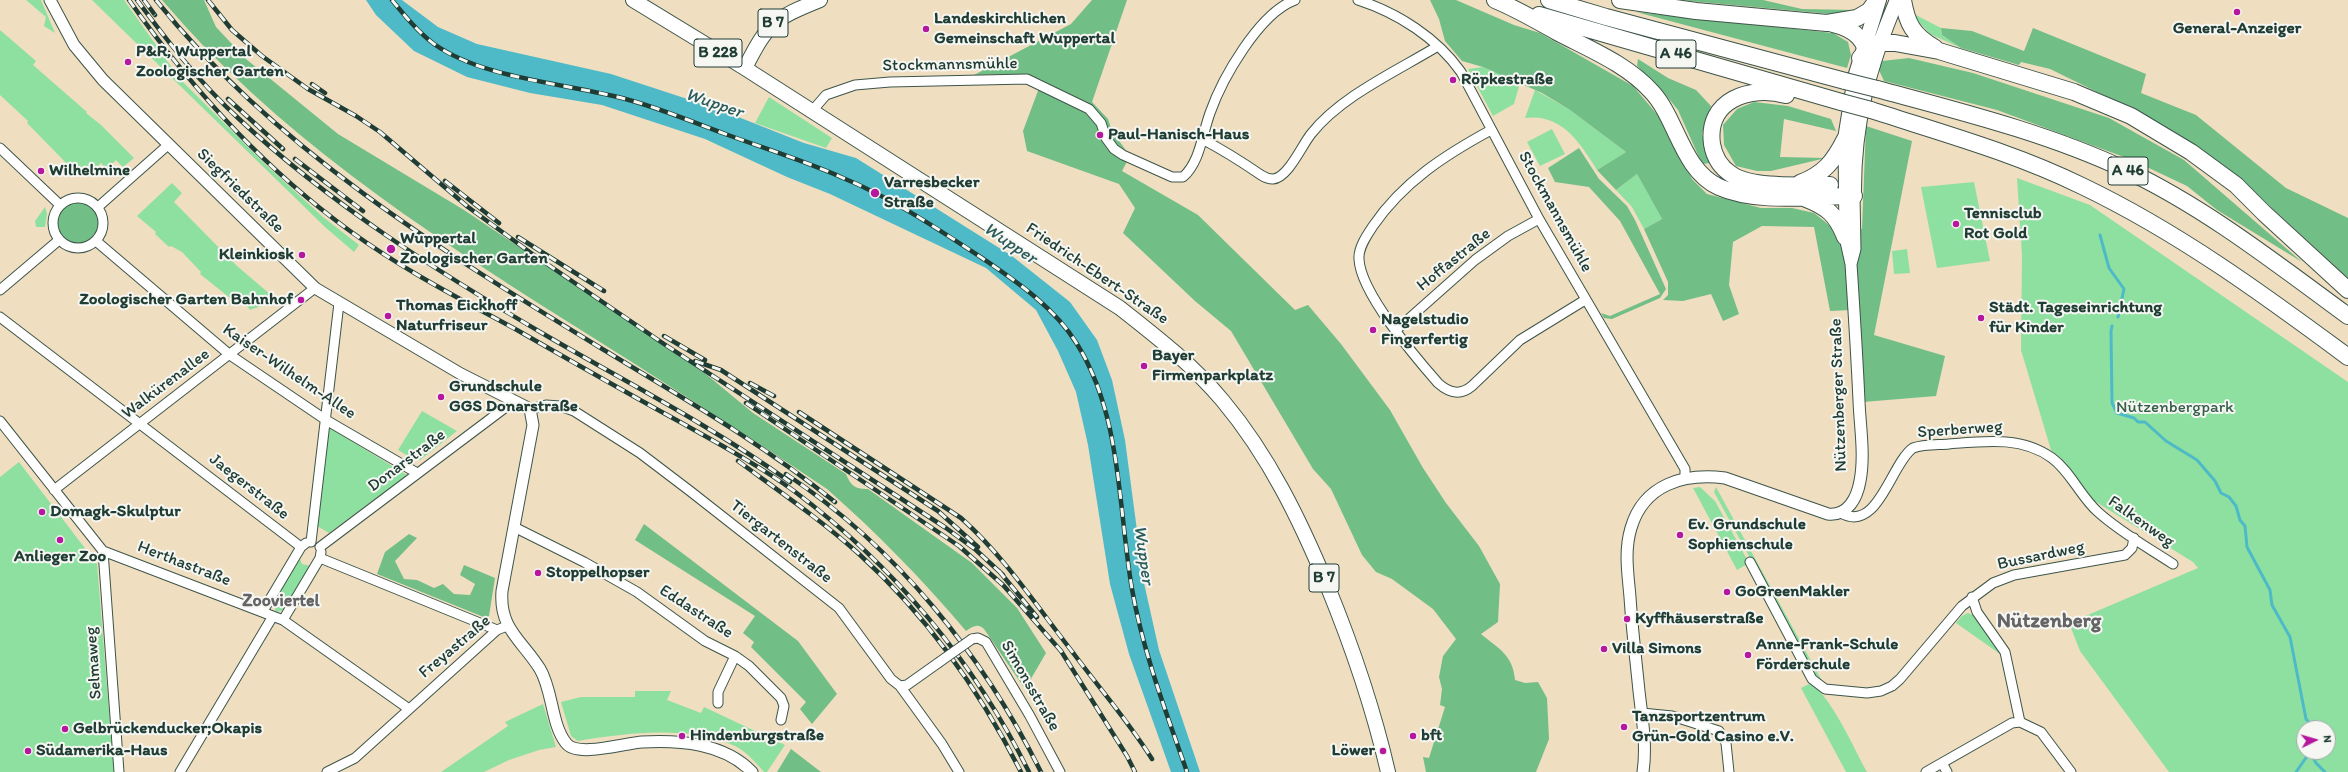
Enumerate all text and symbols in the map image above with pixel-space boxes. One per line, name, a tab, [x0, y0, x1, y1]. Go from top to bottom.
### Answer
marker: General-Anzeiger	[2232, 7, 2242, 17]
road number: B 7	[758, 9, 788, 37]
place label: Landeskirchlichen Gemeinschaft Wuppertal	[934, 9, 1115, 49]
place label: General-Anzeiger	[2173, 19, 2301, 39]
marker: Landeskirchlichen Gemeinschaft Wuppertal	[921, 24, 931, 34]
road number: B 228	[694, 39, 742, 67]
road number: A 46	[1656, 40, 1696, 68]
place label: P&R, Wuppertal Zoologischer Garten	[136, 42, 284, 82]
street label: Stockmannsmühle	[882, 54, 1018, 76]
marker: P&R, Wuppertal Zoologischer Garten	[123, 57, 133, 67]
place label: Röpkestraße	[1461, 70, 1553, 90]
marker: Röpkestraße	[1448, 75, 1458, 85]
water label: Wupper	[682, 84, 746, 124]
place label: Paul-Hanisch-Haus	[1108, 125, 1249, 145]
marker: Paul-Hanisch-Haus	[1095, 130, 1105, 140]
street label: Siegfriedstraße	[192, 144, 288, 238]
street label: Stockmannsmühle	[1513, 148, 1597, 276]
road number: A 46	[2108, 157, 2148, 185]
place label: Wilhelmine	[49, 161, 130, 181]
marker: Wilhelmine	[36, 166, 46, 176]
place label: Varresbecker Straße	[884, 173, 979, 213]
marker: Varresbecker Straße	[869, 187, 881, 199]
place label: Tennisclub Rot Gold	[1964, 204, 2042, 244]
water label: Wupper	[979, 218, 1041, 270]
street label: Friedrich-Ebert-Straße	[1022, 219, 1172, 329]
marker: Tennisclub Rot Gold	[1951, 219, 1961, 229]
street label: Hoffastraße	[1413, 224, 1495, 296]
place label: Wuppertal Zoologischer Garten	[400, 229, 548, 269]
marker: Wuppertal Zoologischer Garten	[385, 243, 397, 255]
place label: Kleinkiosk	[219, 245, 294, 265]
marker: Kleinkiosk	[297, 250, 307, 260]
place label: Zoologischer Garten Bahnhof	[79, 290, 293, 310]
marker: Zoologischer Garten Bahnhof	[296, 295, 306, 305]
place label: Thomas Eickhoff Naturfriseur	[396, 296, 517, 336]
place label: Städt. Tageseinrichtung für Kinder	[1989, 298, 2162, 338]
place label: Nagelstudio Fingerfertig	[1381, 310, 1469, 350]
marker: Thomas Eickhoff Naturfriseur	[383, 311, 393, 321]
marker: Städt. Tageseinrichtung für Kinder	[1976, 313, 1986, 323]
street label: Nützenberger Straße	[1826, 318, 1852, 472]
street label: Kaiser-Wilhelm-Allee	[218, 320, 360, 424]
marker: Nagelstudio Fingerfertig	[1368, 325, 1378, 335]
street label: Walkürenallee	[118, 344, 214, 424]
place label: Bayer Firmenparkplatz	[1152, 346, 1273, 386]
marker: Bayer Firmenparkplatz	[1139, 361, 1149, 371]
place label: Grundschule GGS Donarstraße	[449, 377, 578, 417]
marker: Grundschule GGS Donarstraße	[436, 392, 446, 402]
park label: Nützenbergpark	[2116, 398, 2234, 418]
street label: Sperberweg	[1917, 417, 2003, 443]
street label: Donarstraße	[364, 425, 450, 497]
street label: Jaegerstraße	[205, 449, 293, 525]
street label: Falkenweg	[2104, 492, 2178, 552]
street label: Tiergartenstraße	[726, 496, 836, 588]
place label: Domagk-Skulptur	[50, 502, 181, 522]
marker: Domagk-Skulptur	[37, 507, 47, 517]
place label: Ev. Grundschule Sophienschule	[1688, 515, 1806, 555]
water label: Wupper	[1128, 524, 1158, 586]
marker: Ev. Grundschule Sophienschule	[1675, 530, 1685, 540]
marker: Anlieger Zoo	[55, 535, 65, 545]
street label: Herthastraße	[134, 537, 234, 591]
street label: Bussardweg	[1996, 537, 2086, 575]
place label: Anlieger Zoo	[14, 547, 106, 567]
place label: Stoppelhopser	[546, 563, 649, 583]
road number: B 7	[1309, 564, 1339, 592]
marker: Stoppelhopser	[533, 568, 543, 578]
street label: Eddastraße	[655, 581, 737, 643]
place label: GoGreenMakler	[1735, 582, 1849, 602]
marker: GoGreenMakler	[1722, 587, 1732, 597]
district label: Zooviertel	[242, 590, 320, 612]
place label: Kyffhäuserstraße	[1635, 609, 1764, 629]
district label: Nützenberg	[1997, 609, 2101, 635]
street label: Freyastraße	[415, 611, 495, 683]
marker: Kyffhäuserstraße	[1622, 614, 1632, 624]
street label: Selmaweg	[81, 626, 107, 700]
place label: Anne-Frank-Schule Förderschule	[1756, 635, 1898, 675]
street label: Simonsstraße	[996, 637, 1064, 735]
place label: Villa Simons	[1612, 639, 1702, 659]
marker: Villa Simons	[1599, 644, 1609, 654]
marker: Anne-Frank-Schule Förderschule	[1743, 650, 1753, 660]
place label: Tanzsportzentrum Grün-Gold Casino e.V.	[1632, 707, 1794, 747]
place label: Gelbrückenducker;Okapis	[73, 719, 262, 739]
north arrow	[2296, 720, 2336, 760]
marker: Tanzsportzentrum Grün-Gold Casino e.V.	[1619, 722, 1629, 732]
marker: Gelbrückenducker;Okapis	[60, 724, 70, 734]
place label: Hindenburgstraße	[690, 726, 824, 746]
place label: bft	[1421, 726, 1442, 746]
marker: Hindenburgstraße	[677, 731, 687, 741]
marker: bft	[1408, 731, 1418, 741]
text: N	[2321, 735, 2334, 743]
place label: Südamerika-Haus	[36, 741, 168, 761]
place label: Löwer	[1332, 741, 1375, 761]
marker: Südamerika-Haus	[23, 746, 33, 756]
marker: Löwer	[1378, 746, 1388, 756]

